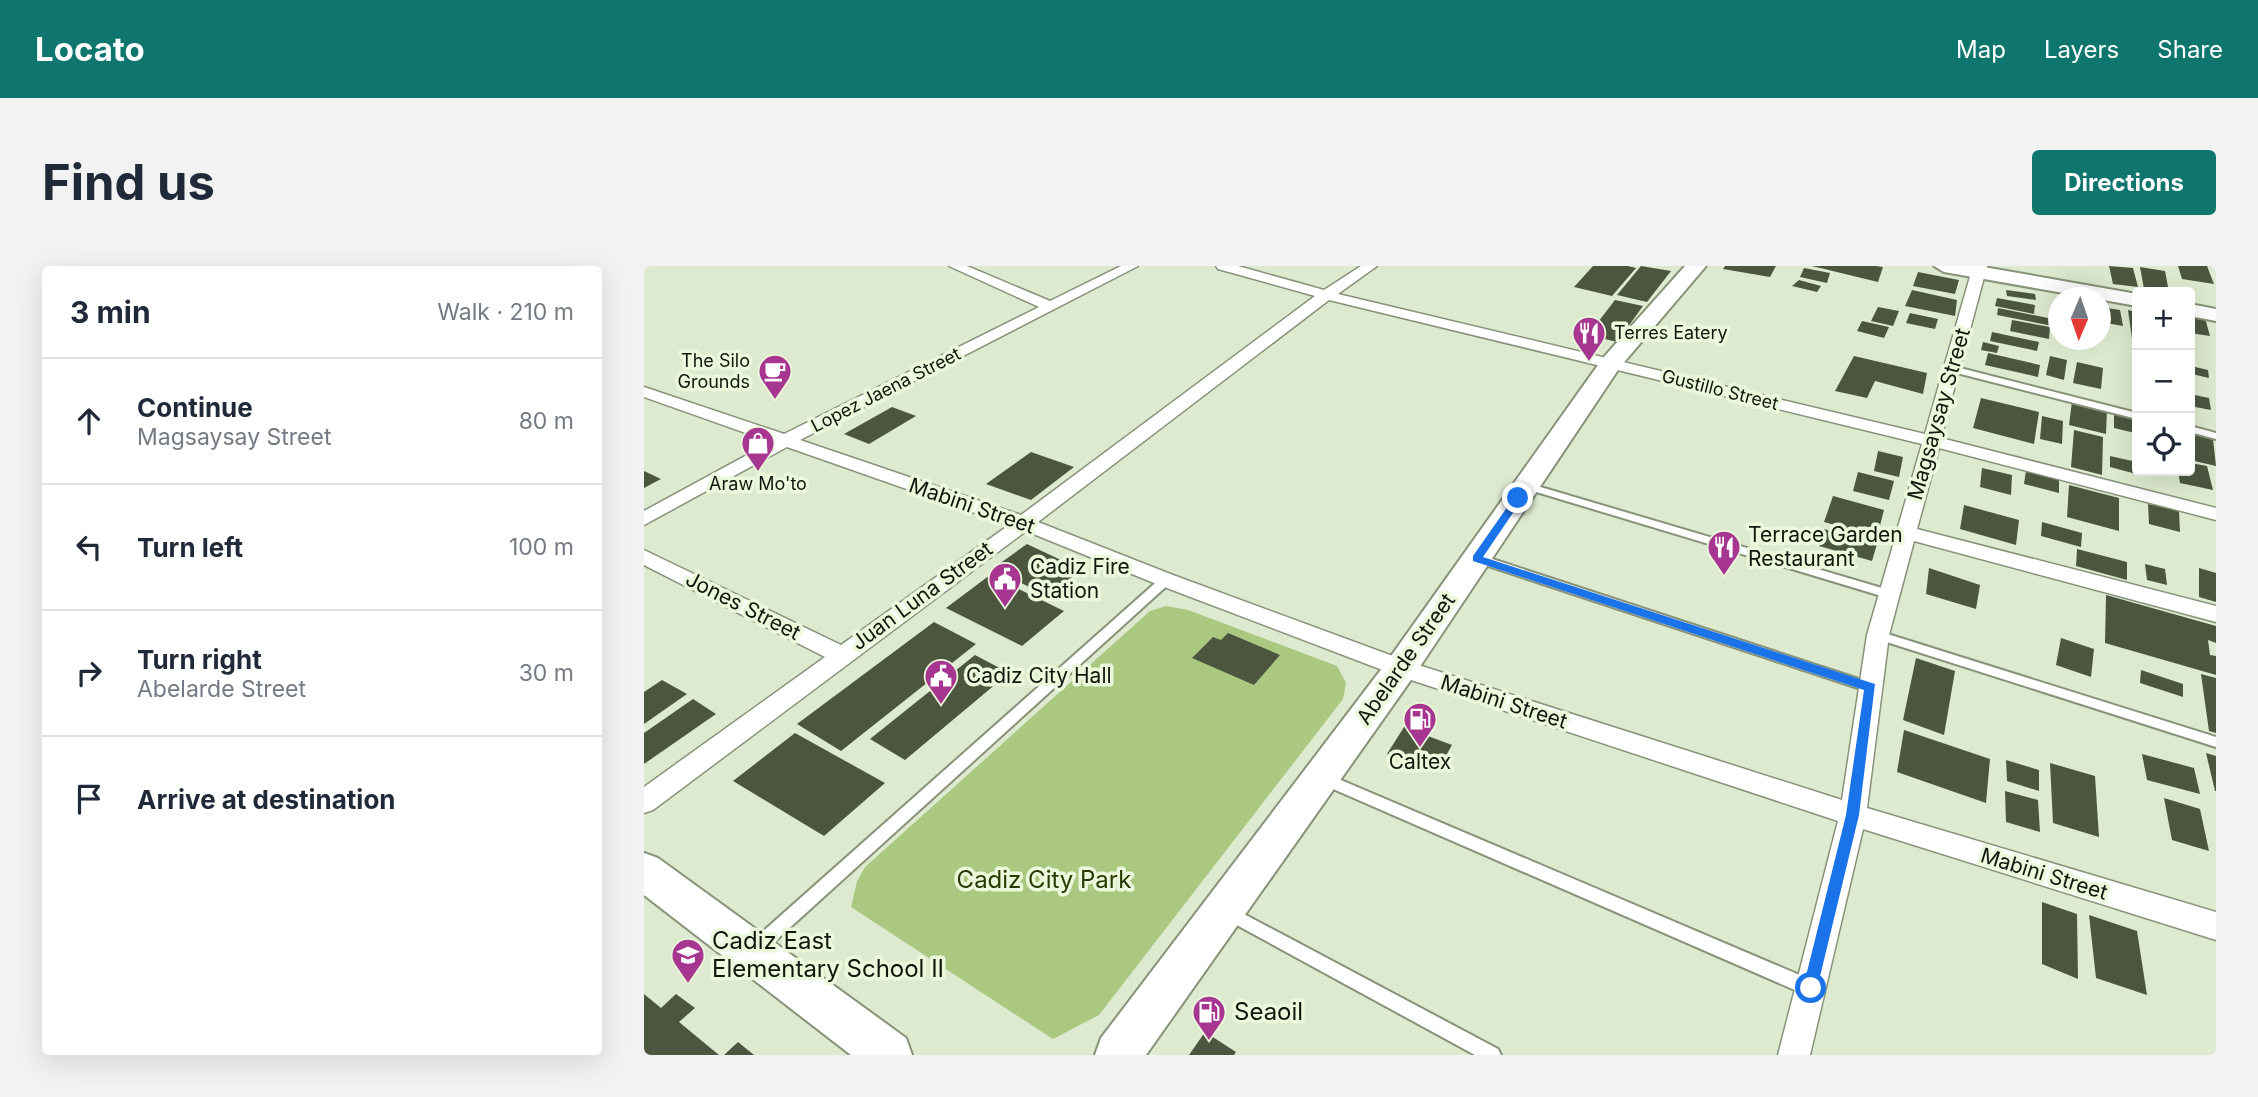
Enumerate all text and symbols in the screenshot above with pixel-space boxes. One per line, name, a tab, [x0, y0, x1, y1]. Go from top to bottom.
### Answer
text: Locato	[35, 29, 145, 69]
text: Map	[1956, 35, 2006, 64]
text: Layers	[2044, 35, 2119, 64]
text: Share	[2157, 35, 2223, 64]
button: Directions	[2032, 150, 2216, 215]
text: Find us	[42, 153, 215, 212]
north arrow	[2048, 287, 2111, 350]
map controls	[2132, 287, 2195, 476]
button: +	[2132, 287, 2195, 350]
text: 3 min	[70, 294, 151, 330]
text: Walk · 210 m	[437, 298, 574, 326]
restaurant icon: Terres Eatery	[1570, 314, 1608, 363]
place label: Terres Eatery	[1614, 322, 1728, 343]
street label: Magsaysay Street	[1902, 325, 1975, 503]
street label: Lopez Jaena Street	[808, 343, 964, 436]
place label: The Silo Grounds	[677, 350, 750, 392]
button: −	[2132, 350, 2195, 413]
cafe icon: The Silo Grounds	[756, 352, 794, 401]
street label: Gustillo Street	[1660, 365, 1781, 414]
text: Continue	[137, 392, 253, 423]
icon: ahead	[70, 402, 108, 440]
text: 80 m	[519, 407, 574, 435]
button: locate	[2132, 413, 2195, 476]
text: Magsaysay Street	[137, 423, 331, 451]
shop icon: Araw Mo'to	[739, 424, 777, 473]
street label: Mabini Street	[906, 472, 1038, 539]
place label: Araw Mo'to	[709, 473, 807, 494]
route end	[1502, 482, 1533, 513]
place label: Terrace Garden Restaurant	[1748, 522, 1903, 571]
icon: left	[70, 528, 108, 566]
restaurant icon: Terrace Garden Restaurant	[1705, 528, 1743, 577]
text: Turn left	[137, 532, 243, 563]
text: 100 m	[509, 533, 574, 561]
street label: Juan Luna Street	[846, 536, 997, 655]
place label: Cadiz Fire Station	[1030, 554, 1130, 603]
public building icon: Cadiz Fire Station	[986, 560, 1024, 609]
street label: Jones Street	[682, 566, 805, 645]
street label: Abelarde Street	[1351, 588, 1460, 729]
text: Turn right	[137, 644, 262, 675]
icon: right	[70, 654, 108, 692]
public building icon: Cadiz City Hall	[922, 657, 960, 706]
text: 30 m	[519, 659, 574, 687]
place label: Cadiz City Hall	[966, 663, 1112, 688]
street label: Mabini Street	[1438, 669, 1571, 734]
text: Abelarde Street	[137, 675, 306, 703]
fuel station icon: Caltex	[1401, 700, 1439, 749]
place label: Caltex	[1389, 749, 1451, 774]
icon: arrive	[70, 780, 108, 818]
text: Arrive at destination	[137, 784, 396, 815]
street label: Mabini Street	[1978, 842, 2111, 905]
park label: Cadiz City Park	[957, 865, 1131, 894]
place label: Cadiz East Elementary School II	[712, 926, 944, 983]
school or university icon: Cadiz East Elementary School II	[669, 936, 707, 985]
route start	[1795, 972, 1826, 1003]
fuel station icon: Seaoil	[1190, 993, 1228, 1042]
place label: Seaoil	[1234, 997, 1303, 1026]

